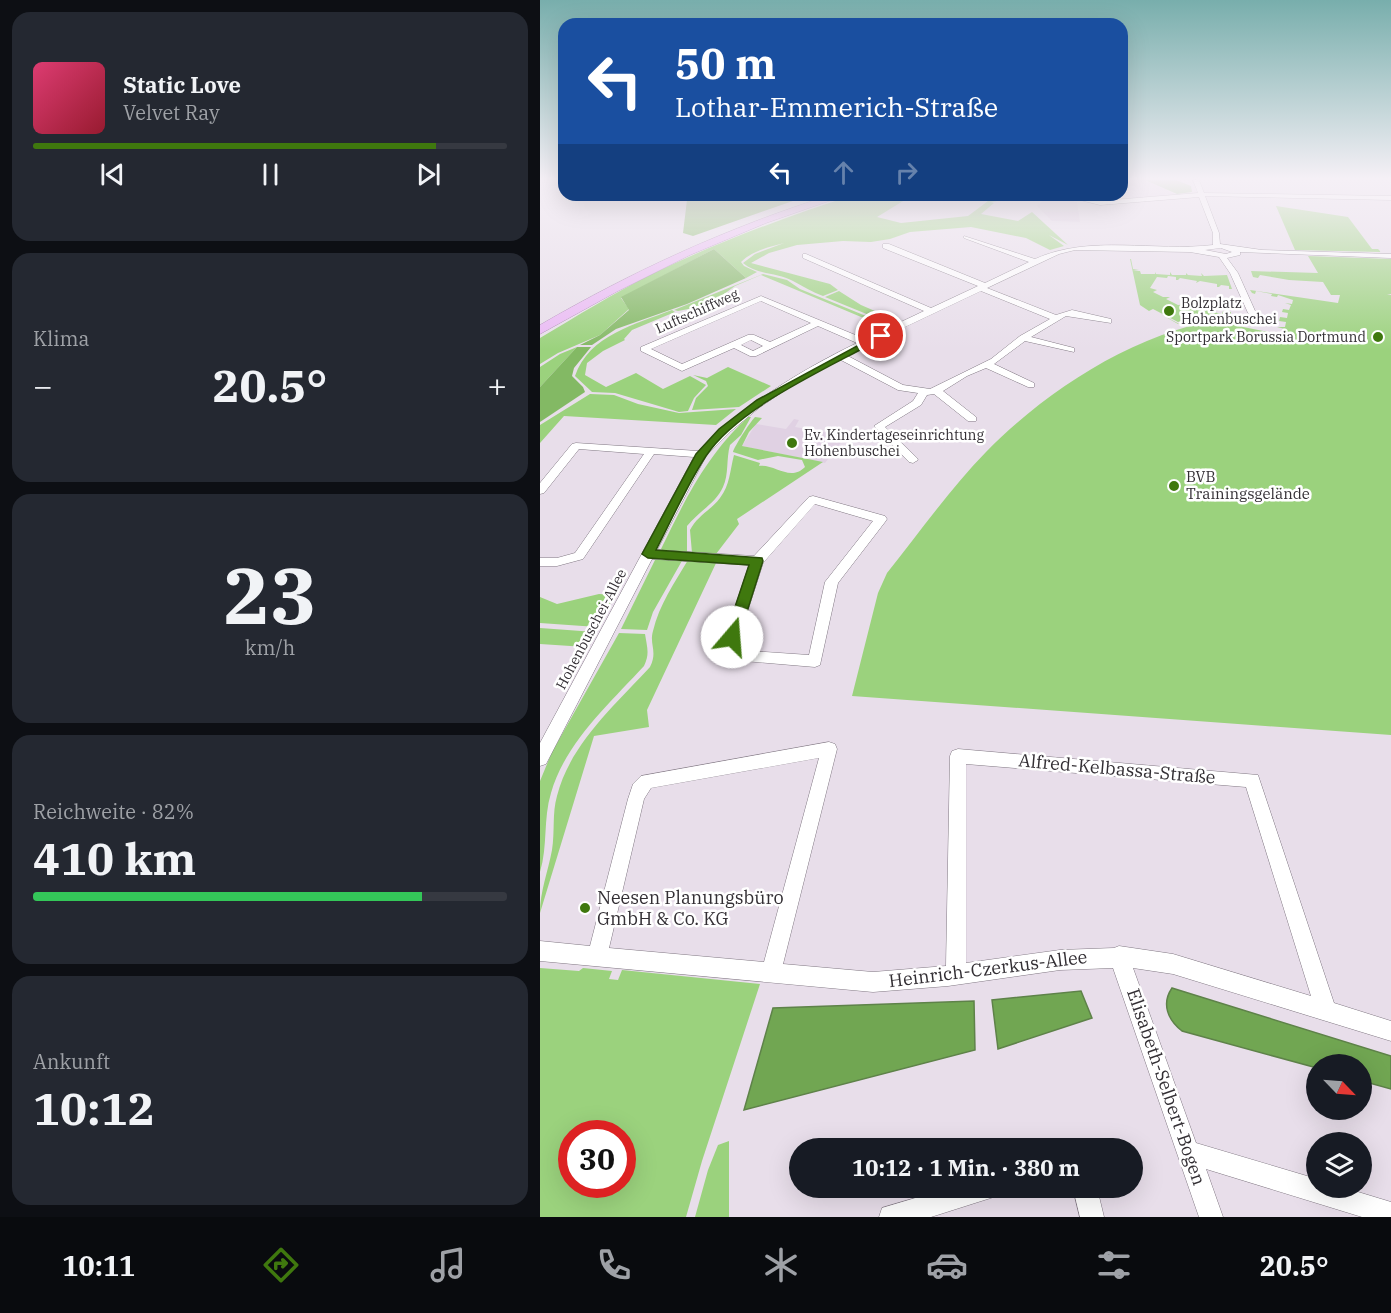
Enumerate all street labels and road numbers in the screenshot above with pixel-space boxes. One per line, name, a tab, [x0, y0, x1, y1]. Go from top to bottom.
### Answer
street label: Luftschiffweg	[653, 284, 742, 337]
street label: Hohenbuschei-Allee	[552, 566, 630, 692]
street label: Alfred-Kelbassa-Straße	[1018, 748, 1216, 789]
street label: Heinrich-Czerkus-Allee	[887, 945, 1089, 992]
street label: Elisabeth-Selbert-Bogen	[1122, 985, 1211, 1188]

